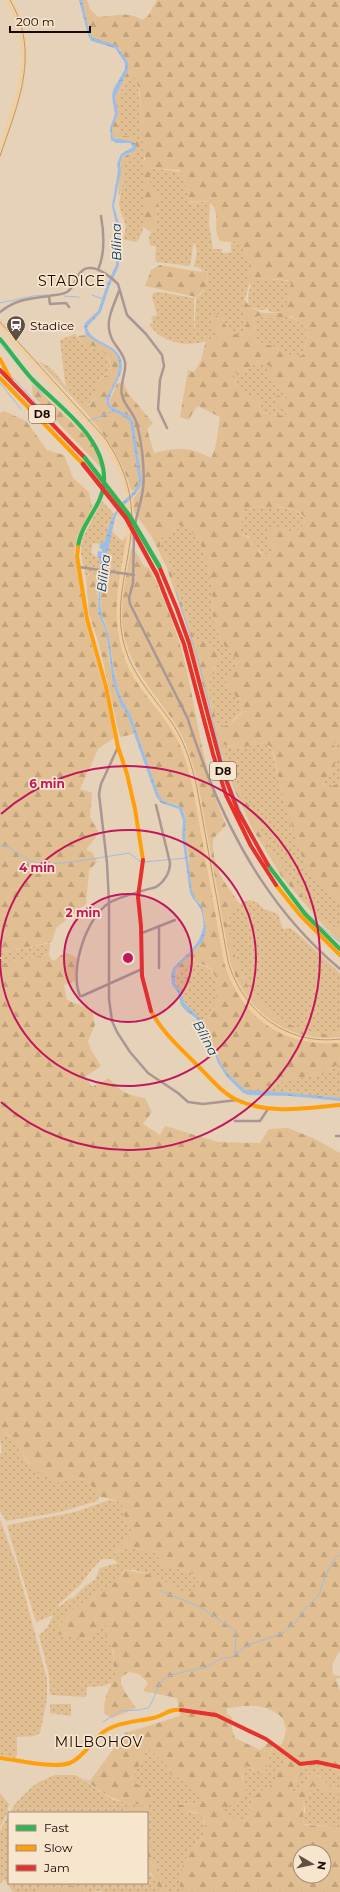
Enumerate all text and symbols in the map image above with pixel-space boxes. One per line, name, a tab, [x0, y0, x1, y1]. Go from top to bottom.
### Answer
scale bar	[10, 8, 90, 34]
text: 200 m	[16, 14, 55, 29]
water label: Bílina	[108, 223, 124, 261]
district label: STADICE	[38, 272, 106, 290]
station icon: Stadice	[5, 314, 27, 342]
place label: Stadice	[30, 318, 74, 333]
road number: D8	[29, 405, 55, 423]
water label: Bílina	[93, 553, 113, 593]
road number: D8	[210, 762, 236, 780]
text: 6 min	[29, 776, 65, 791]
text: 4 min	[19, 860, 55, 875]
text: 2 min	[66, 905, 100, 920]
centre of rings	[121, 951, 135, 965]
water label: Bílina	[190, 1018, 222, 1059]
district label: MILBOHOV	[55, 1733, 143, 1751]
legend	[8, 1812, 148, 1884]
text: Fast	[44, 1820, 69, 1835]
text: Slow	[44, 1840, 73, 1855]
north arrow	[292, 1844, 332, 1884]
text: Jam	[43, 1860, 70, 1875]
text: N	[314, 1860, 329, 1871]

